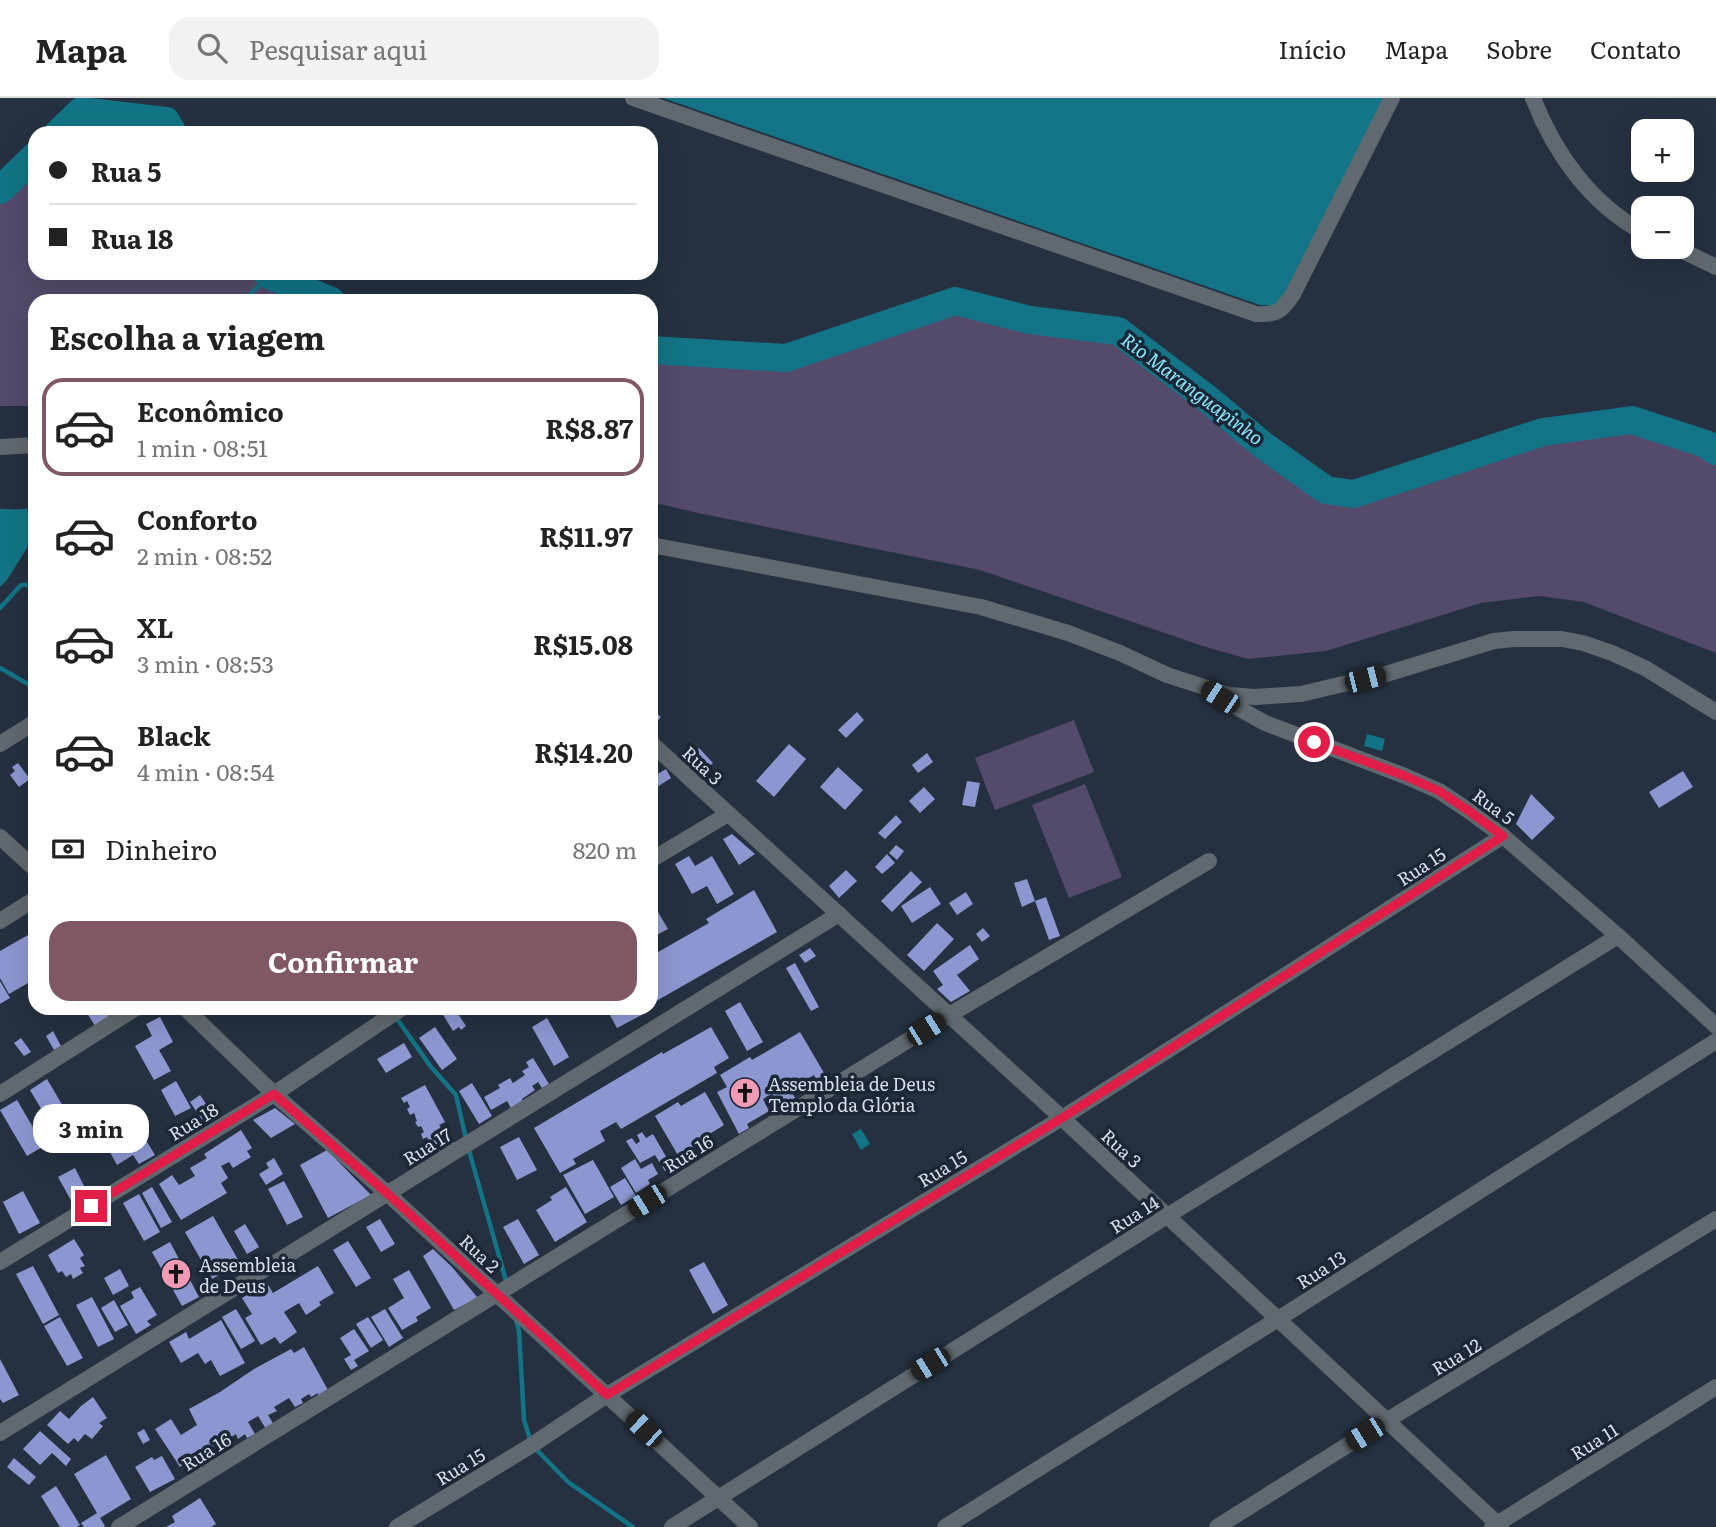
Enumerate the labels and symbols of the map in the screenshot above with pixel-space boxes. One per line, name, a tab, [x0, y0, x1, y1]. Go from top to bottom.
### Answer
water label: Rio Maranguapinho	[1116, 325, 1270, 451]
car	[1343, 664, 1388, 694]
car	[1197, 677, 1244, 717]
route start	[1298, 726, 1330, 758]
street label: Rua 3	[677, 739, 729, 791]
street label: Rua 5	[1467, 782, 1521, 830]
street label: Rua 15	[1391, 840, 1451, 892]
car	[903, 1009, 950, 1049]
place label: Assembleia de Deus Templo da Glória	[768, 1070, 935, 1118]
church icon: Assembleia de Deus Templo da Glória	[728, 1076, 762, 1110]
street label: Rua 18	[163, 1095, 223, 1147]
callout: 3 min	[33, 1104, 149, 1154]
street label: Rua 17	[397, 1121, 457, 1171]
street label: Rua 3	[1096, 1122, 1148, 1174]
street label: Rua 16	[658, 1127, 718, 1179]
street label: Rua 15	[912, 1143, 972, 1193]
car	[624, 1181, 671, 1221]
street label: Rua 14	[1104, 1188, 1164, 1240]
route end	[75, 1190, 107, 1222]
street label: Rua 2	[454, 1227, 506, 1279]
street label: Rua 13	[1291, 1243, 1351, 1295]
place label: Assembleia de Deus	[199, 1251, 296, 1299]
church icon: Assembleia de Deus	[159, 1257, 193, 1291]
street label: Rua 12	[1426, 1331, 1486, 1381]
car	[907, 1344, 954, 1384]
car	[622, 1407, 667, 1451]
car	[1342, 1414, 1389, 1454]
street label: Rua 11	[1565, 1416, 1623, 1466]
street label: Rua 16	[176, 1425, 236, 1477]
street label: Rua 15	[430, 1441, 490, 1491]

